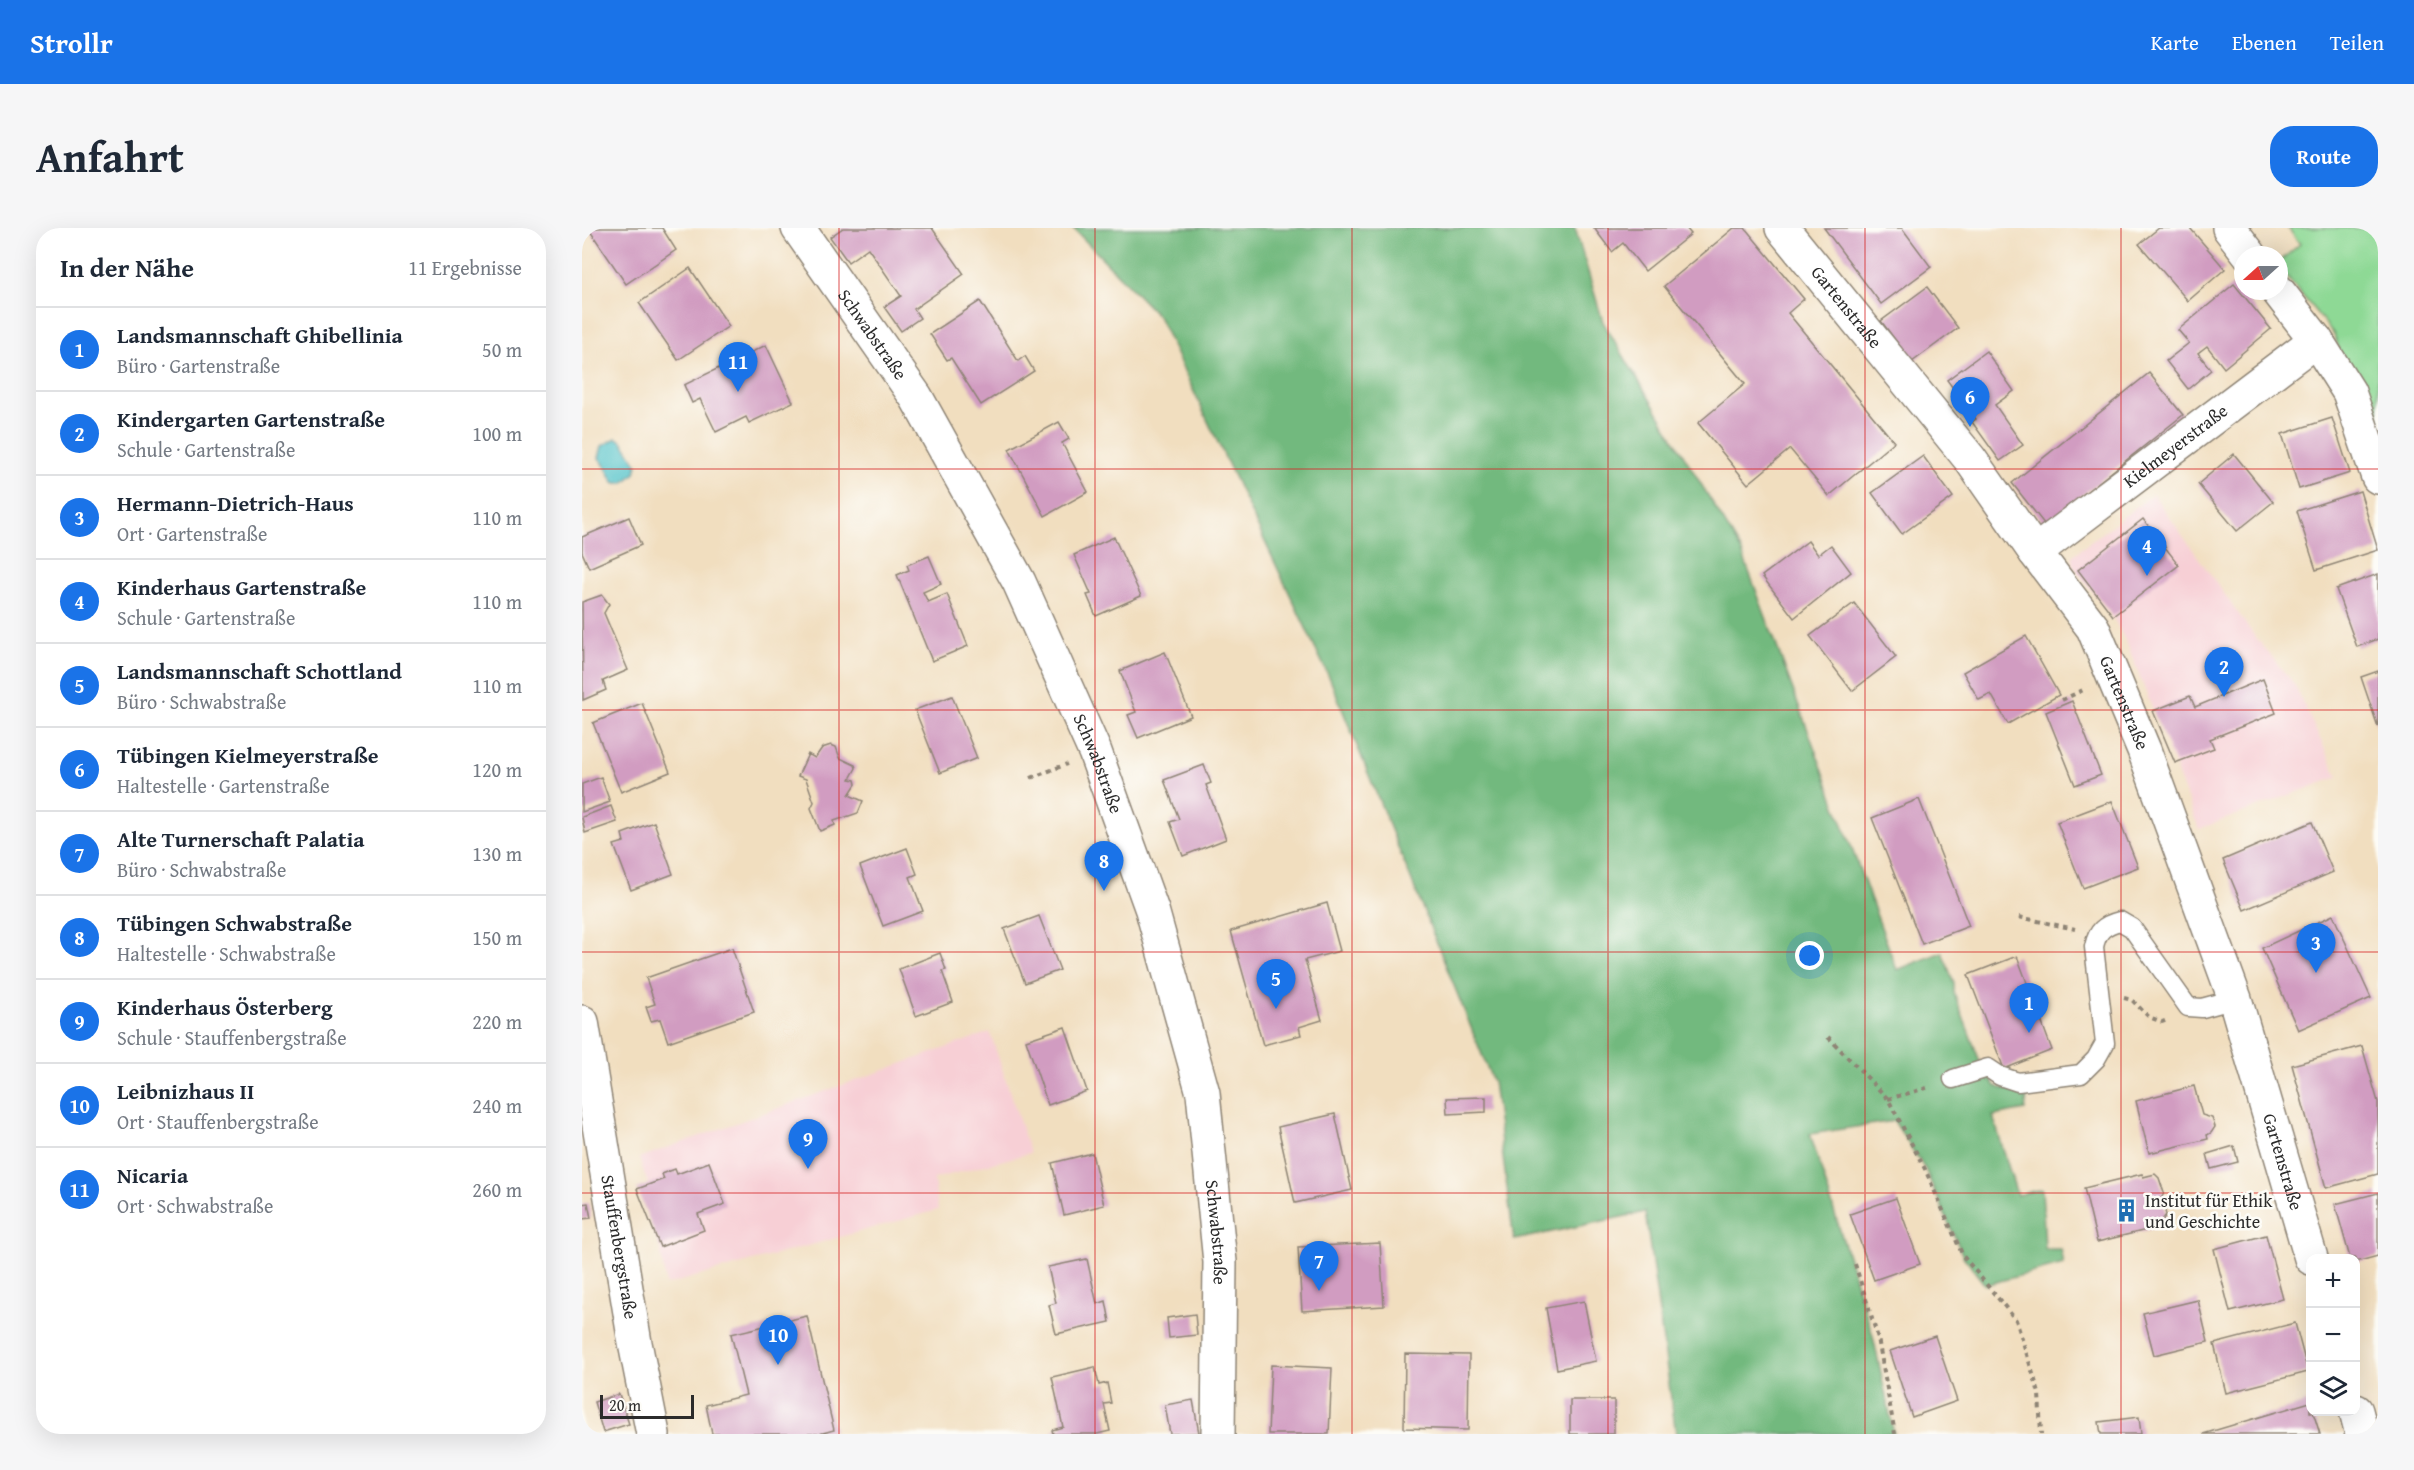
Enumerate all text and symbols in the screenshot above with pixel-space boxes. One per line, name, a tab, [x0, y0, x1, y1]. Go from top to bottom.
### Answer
text: Strollr	[30, 22, 113, 63]
text: Karte	[2151, 27, 2199, 58]
text: Ebenen	[2232, 27, 2297, 58]
text: Teilen	[2330, 27, 2384, 58]
text: Anfahrt	[36, 126, 184, 187]
button: Route	[2270, 126, 2378, 187]
north arrow	[2234, 246, 2288, 300]
text: In der Nähe	[60, 248, 194, 287]
text: 11 Ergebnisse	[408, 253, 522, 282]
street label: Gartenstraße	[1805, 260, 1889, 354]
street label: Schwabstraße	[832, 283, 914, 385]
text: Landsmannschaft Ghibellinia	[117, 319, 403, 351]
text: 1	[74, 335, 85, 364]
text: 50 m	[482, 335, 522, 364]
pin: 11	[718, 342, 758, 392]
text: Büro · Gartenstraße	[117, 351, 280, 380]
pin: 6	[1950, 378, 1990, 427]
street label: Kielmeyerstraße	[2117, 397, 2233, 494]
text: Kindergarten Gartenstraße	[117, 403, 385, 435]
text: 2	[74, 419, 85, 448]
text: 100 m	[472, 419, 522, 448]
text: Schule · Gartenstraße	[117, 435, 295, 464]
text: Hermann-Dietrich-Haus	[117, 487, 354, 519]
text: 3	[74, 503, 85, 532]
text: 110 m	[472, 503, 522, 532]
text: Ort · Gartenstraße	[117, 519, 267, 548]
pin: 4	[2128, 526, 2166, 576]
text: Kinderhaus Gartenstraße	[117, 571, 366, 603]
text: 4	[74, 587, 85, 616]
text: 110 m	[472, 587, 522, 616]
text: Schule · Gartenstraße	[117, 603, 295, 632]
pin: 2	[2204, 648, 2244, 697]
street label: Gartenstraße	[2093, 651, 2156, 754]
text: Landsmannschaft Schottland	[117, 655, 402, 687]
text: 5	[74, 671, 85, 700]
text: 110 m	[472, 671, 522, 700]
text: Büro · Schwabstraße	[117, 687, 286, 716]
street label: Schwabstraße	[1067, 709, 1130, 817]
text: Tübingen Kielmeyerstraße	[117, 739, 379, 771]
text: 6	[74, 755, 85, 784]
text: 120 m	[472, 755, 522, 784]
text: Haltestelle · Gartenstraße	[117, 771, 330, 800]
text: Alte Turnerschaft Palatia	[117, 823, 364, 855]
text: 7	[74, 839, 85, 868]
text: 130 m	[472, 839, 522, 868]
pin: 8	[1084, 842, 1124, 891]
text: Büro · Schwabstraße	[117, 855, 286, 884]
text: Tübingen Schwabstraße	[117, 907, 352, 939]
text: 8	[74, 923, 85, 952]
text: 150 m	[472, 923, 522, 952]
pin: 3	[2296, 924, 2336, 973]
text: Haltestelle · Schwabstraße	[117, 939, 336, 968]
your location	[1795, 941, 1824, 970]
pin: 5	[1256, 960, 1296, 1009]
pin: 1	[2010, 984, 2048, 1033]
text: Kinderhaus Österberg	[117, 991, 333, 1023]
text: 9	[74, 1007, 85, 1036]
text: 220 m	[472, 1007, 522, 1036]
text: Schule · Stauffenbergstraße	[117, 1023, 347, 1052]
text: Leibnizhaus II	[117, 1075, 254, 1107]
text: 10	[69, 1091, 90, 1120]
text: 240 m	[472, 1091, 522, 1120]
text: Ort · Stauffenbergstraße	[117, 1107, 319, 1136]
street label: Gartenstraße	[2256, 1110, 2310, 1213]
pin: 9	[788, 1120, 828, 1169]
text: Nicaria	[117, 1159, 188, 1191]
street label: Stauffenbergstraße	[594, 1173, 645, 1321]
text: 11	[69, 1175, 90, 1204]
text: 260 m	[472, 1175, 522, 1204]
street label: Schwabstraße	[1199, 1179, 1234, 1285]
place label: Institut für Ethik und Geschichte	[2145, 1187, 2273, 1235]
text: Ort · Schwabstraße	[117, 1191, 273, 1220]
building icon: Institut für Ethik und Geschichte	[2114, 1198, 2140, 1224]
pin: 7	[1300, 1242, 1338, 1291]
map controls	[2306, 1254, 2360, 1416]
button: +	[2306, 1254, 2360, 1308]
button: −	[2306, 1308, 2360, 1362]
pin: 10	[758, 1316, 798, 1365]
button: layers	[2306, 1362, 2360, 1416]
scale bar	[600, 1392, 694, 1420]
text: 20 m	[609, 1393, 641, 1417]

